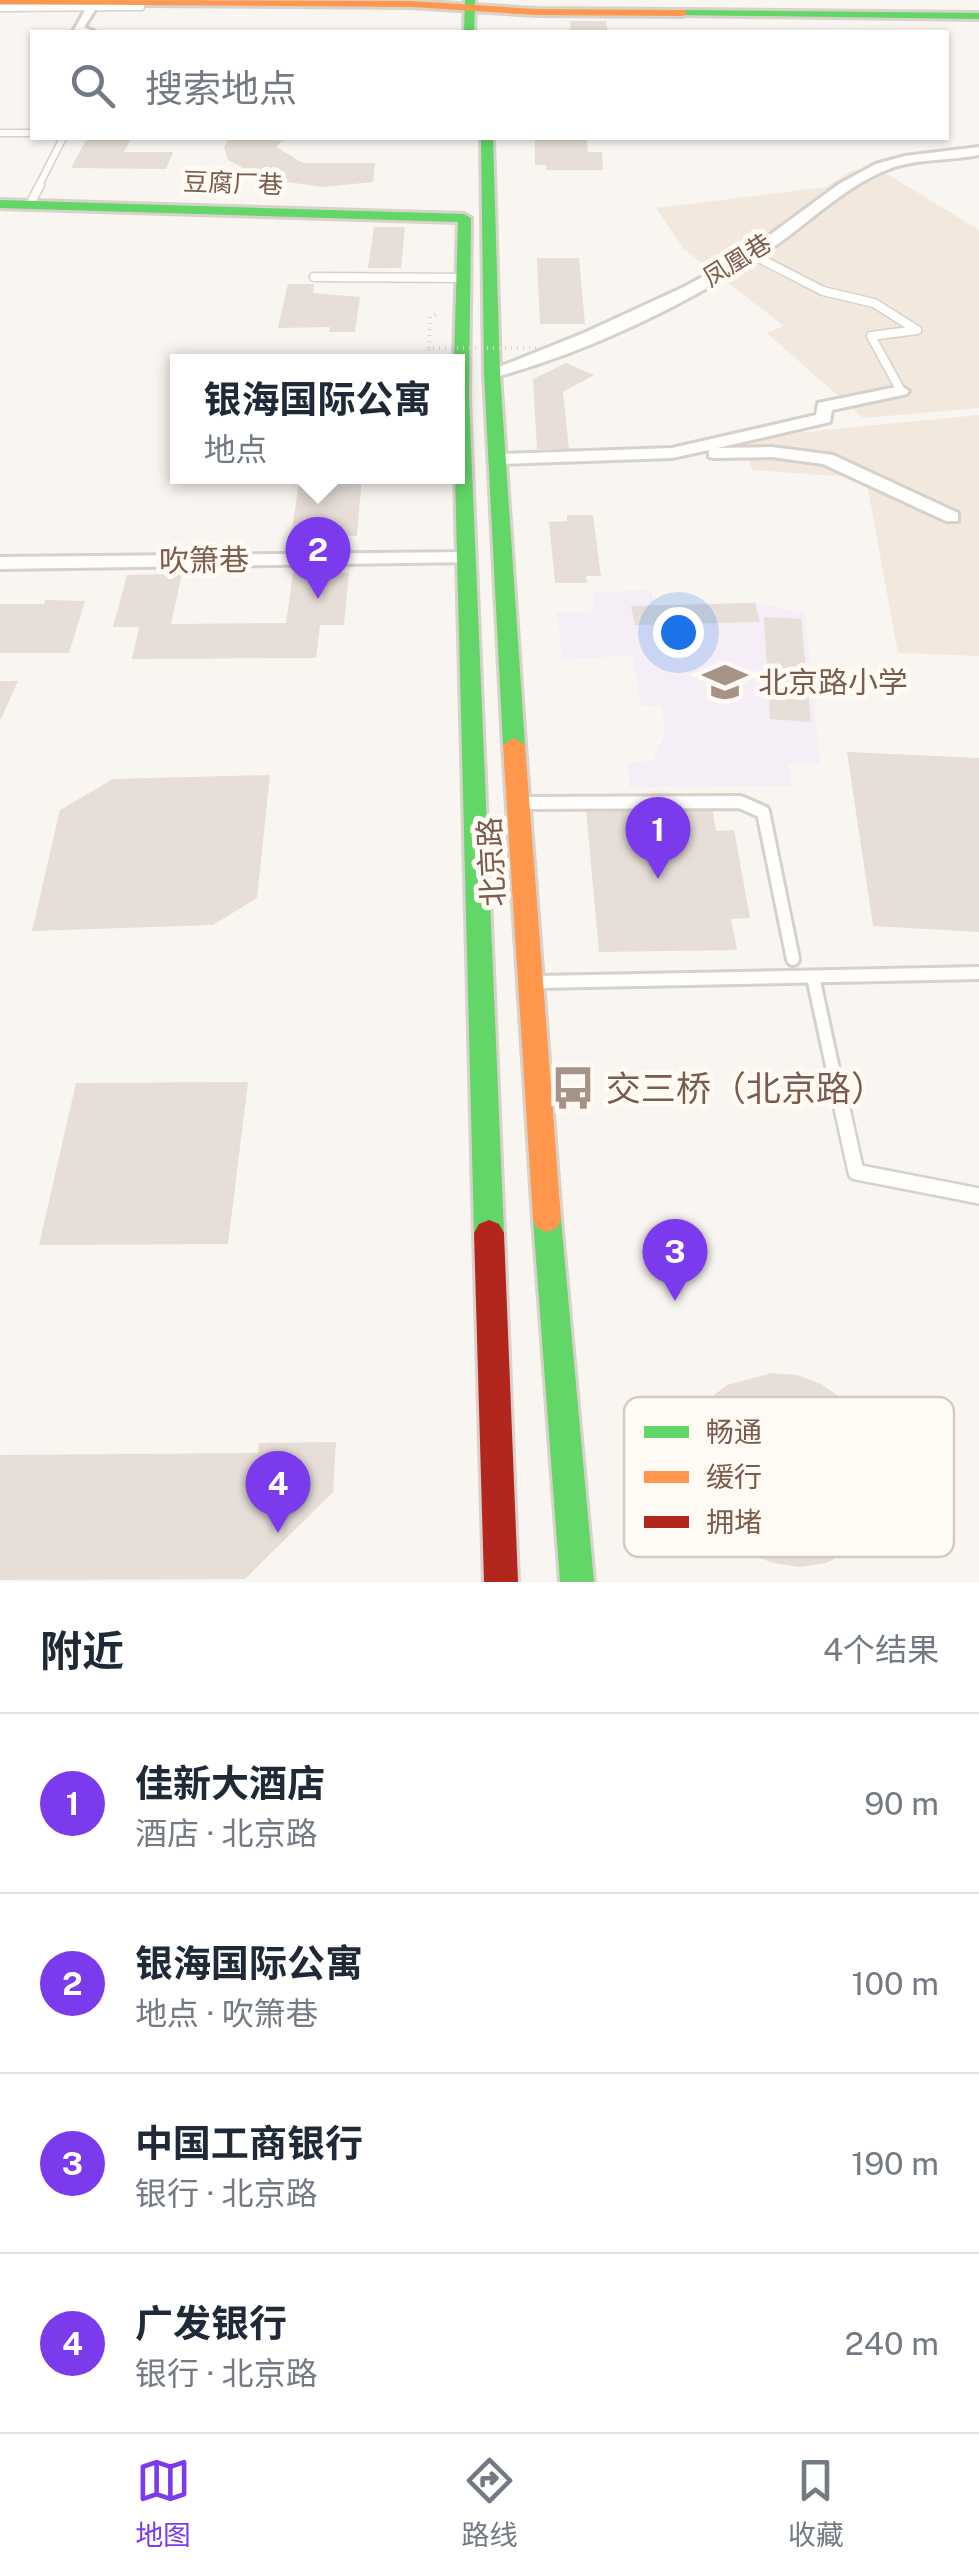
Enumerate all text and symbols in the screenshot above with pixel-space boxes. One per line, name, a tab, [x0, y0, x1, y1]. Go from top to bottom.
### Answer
search box	[30, 30, 949, 140]
icon: search	[65, 58, 120, 113]
text: 搜索地点	[145, 66, 297, 111]
street label: 豆腐厂巷	[182, 166, 284, 200]
street label: 凤凰巷	[697, 227, 777, 293]
popup	[170, 354, 465, 484]
text: 银海国际公寓	[203, 377, 432, 422]
text: 地点	[203, 431, 268, 468]
pin: 2	[286, 516, 350, 599]
street label: 吹箫巷	[159, 541, 249, 579]
your location	[653, 607, 704, 658]
school or university icon: 北京路小学	[701, 658, 749, 706]
place label: 北京路小学	[758, 664, 908, 700]
pin: 1	[626, 796, 690, 879]
street label: 北京路	[471, 816, 511, 908]
bus stop icon: 交三桥（北京路）	[549, 1064, 597, 1112]
place label: 交三桥（北京路）	[606, 1068, 886, 1109]
pin: 3	[642, 1218, 708, 1301]
legend	[624, 1397, 954, 1557]
text: 畅通	[706, 1415, 762, 1448]
pin: 4	[246, 1450, 310, 1533]
text: 缓行	[706, 1460, 762, 1493]
text: 拥堵	[706, 1505, 762, 1538]
text: 附近	[40, 1626, 124, 1675]
text: 4个结果	[823, 1631, 939, 1668]
text: 佳新大酒店	[135, 1761, 325, 1806]
text: 1	[66, 1785, 79, 1822]
text: 90 m	[864, 1785, 939, 1822]
text: 酒店 · 北京路	[135, 1815, 318, 1852]
text: 银海国际公寓	[135, 1941, 363, 1986]
text: 2	[62, 1965, 83, 2002]
text: 100 m	[852, 1965, 939, 2002]
text: 地点 · 吹箫巷	[135, 1995, 318, 2032]
text: 中国工商银行	[135, 2121, 363, 2166]
text: 3	[62, 2145, 83, 2182]
text: 190 m	[851, 2145, 939, 2182]
text: 银行 · 北京路	[135, 2175, 318, 2212]
text: 广发银行	[135, 2301, 287, 2346]
text: 4	[62, 2325, 83, 2362]
text: 240 m	[845, 2325, 939, 2362]
text: 银行 · 北京路	[135, 2355, 318, 2392]
tab: 地图	[135, 2453, 191, 2553]
tab: 路线	[461, 2453, 518, 2553]
tab: 收藏	[788, 2453, 844, 2553]

